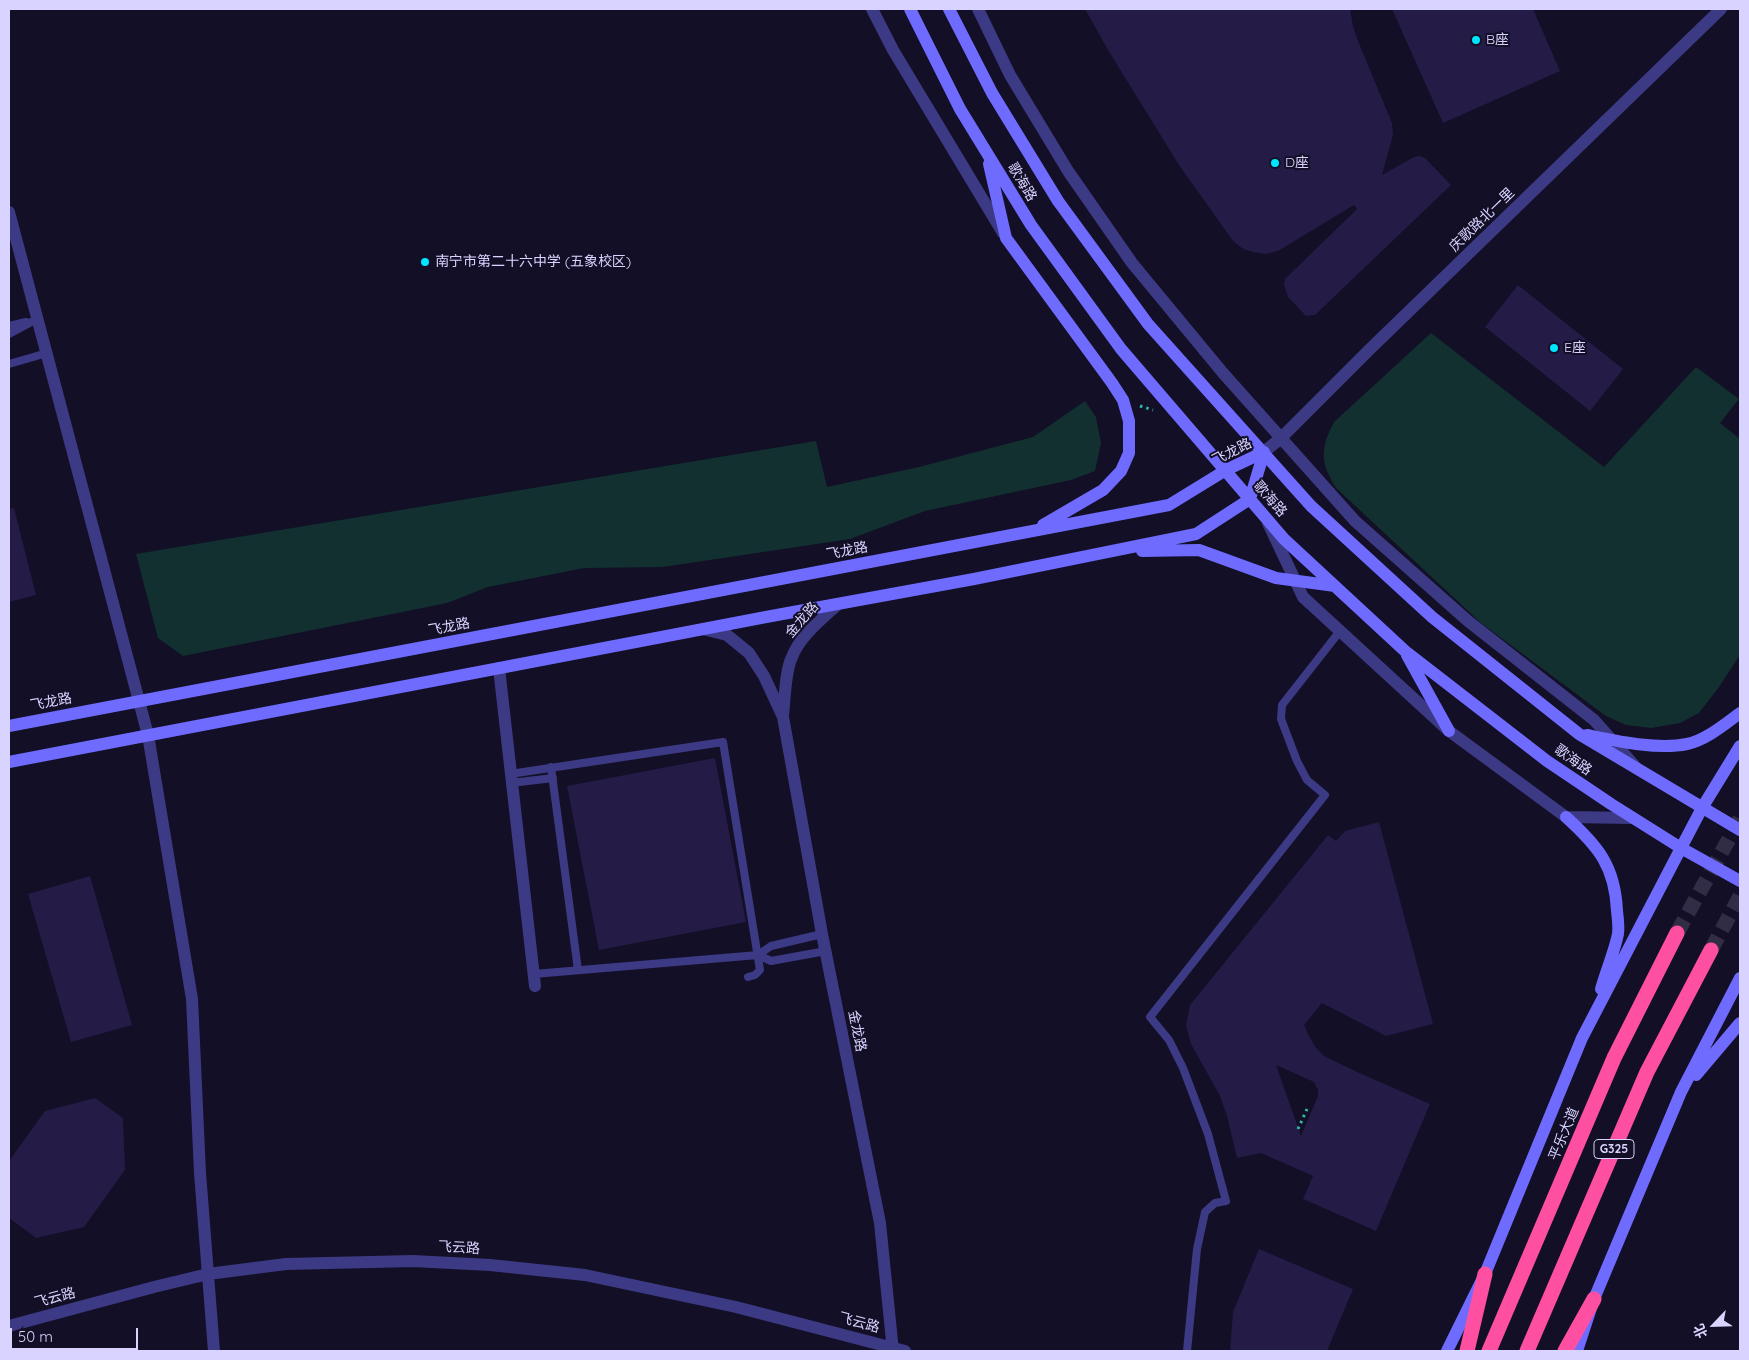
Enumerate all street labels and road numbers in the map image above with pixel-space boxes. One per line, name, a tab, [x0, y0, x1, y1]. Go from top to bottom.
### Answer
street label: 歌海路	[1004, 160, 1040, 204]
street label: 庆歌路北一里	[1446, 185, 1518, 255]
street label: 飞龙路	[1209, 435, 1255, 469]
street label: 歌海路	[1250, 478, 1290, 520]
street label: 飞龙路	[825, 539, 869, 563]
street label: 金龙路	[782, 599, 822, 641]
street label: 飞龙路	[427, 615, 471, 639]
street label: 飞龙路	[29, 690, 73, 714]
street label: 歌海路	[1551, 741, 1595, 779]
street label: 金龙路	[845, 1009, 869, 1053]
street label: 平乐大道	[1545, 1105, 1583, 1163]
road number: G325	[1594, 1140, 1634, 1158]
street label: 飞云路	[438, 1239, 480, 1257]
street label: 飞云路	[33, 1284, 77, 1312]
street label: 飞云路	[837, 1309, 881, 1337]

